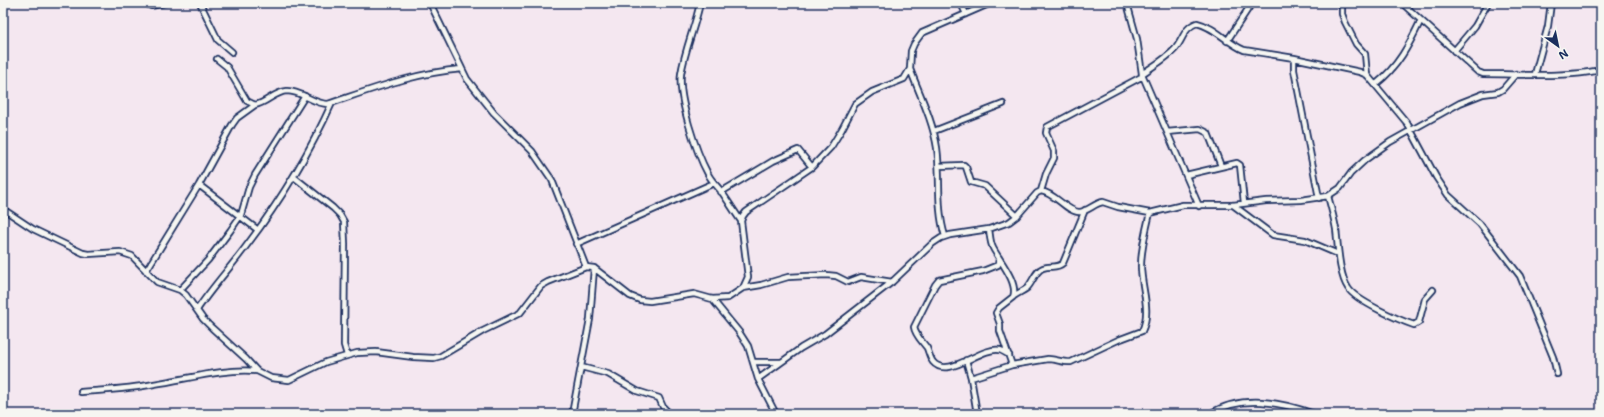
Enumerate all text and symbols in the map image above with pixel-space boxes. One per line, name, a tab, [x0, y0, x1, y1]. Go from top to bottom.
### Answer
north arrow	[1538, 26, 1578, 66]
text: N	[1555, 45, 1571, 63]

